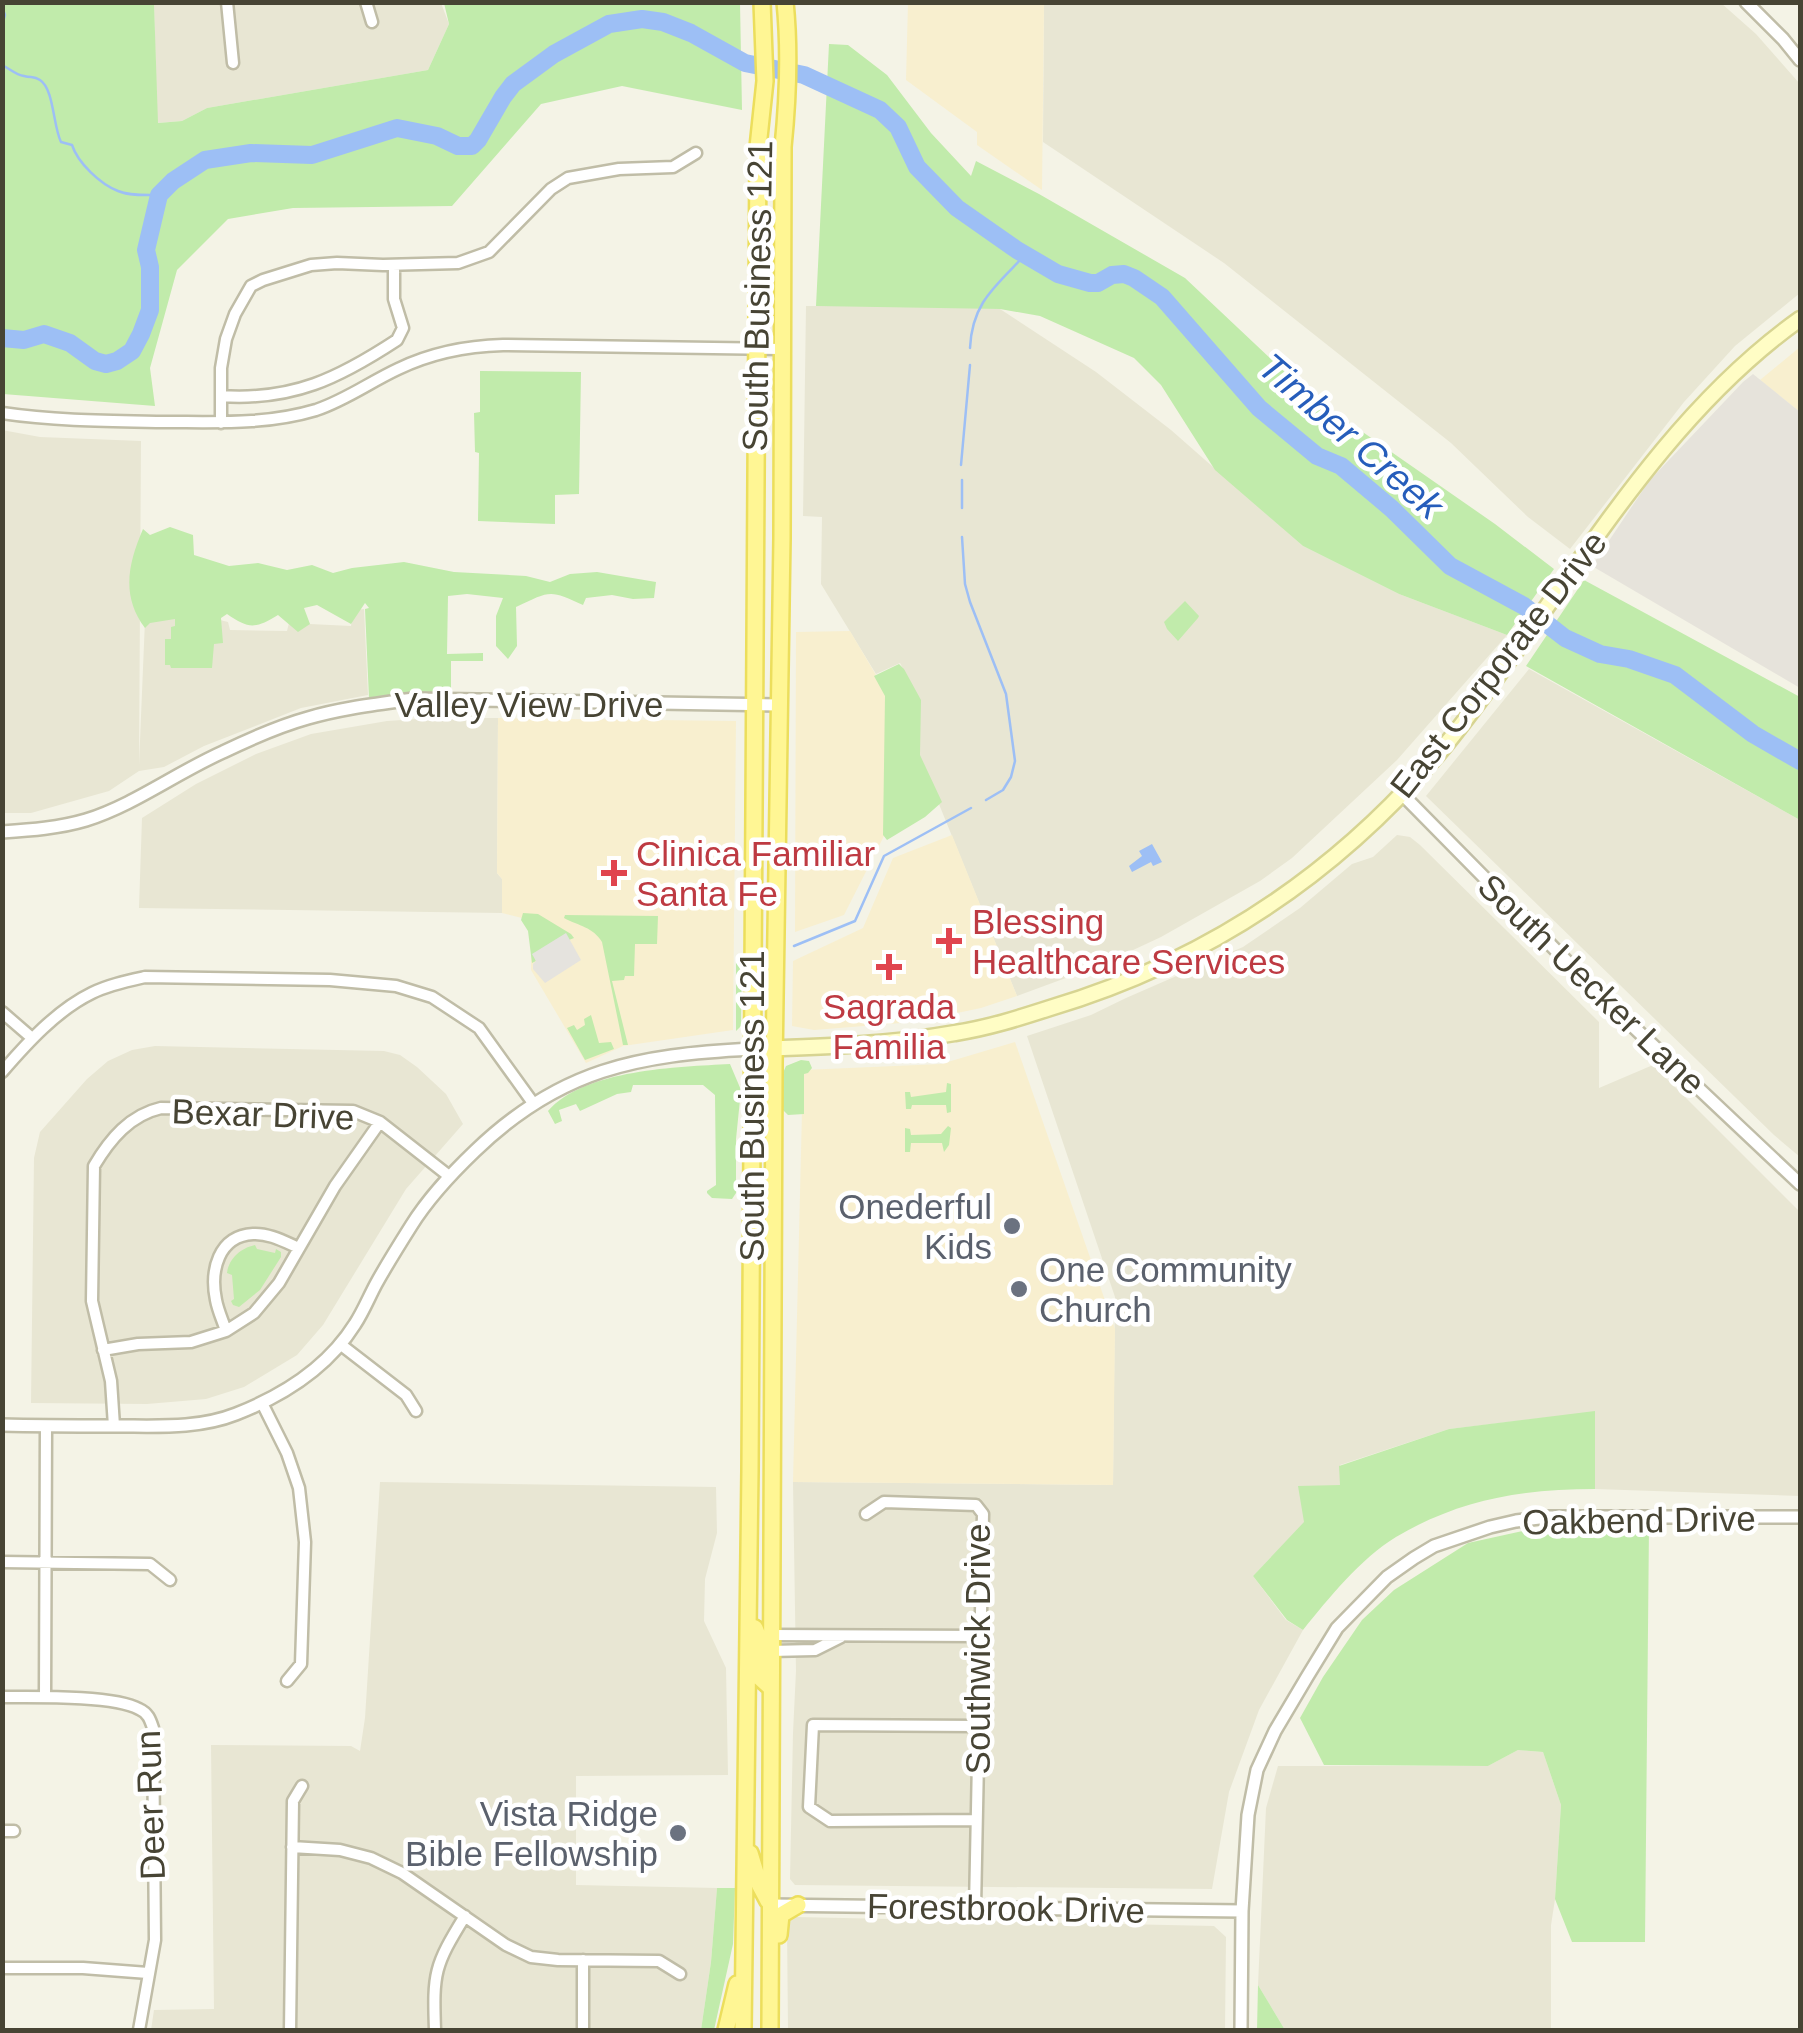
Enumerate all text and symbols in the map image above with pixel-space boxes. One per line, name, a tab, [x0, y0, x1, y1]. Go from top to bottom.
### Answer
street label: South Business 121	[735, 140, 779, 452]
water label: Timber Creek	[1250, 345, 1453, 529]
street label: East Corporate Drive	[1382, 523, 1614, 805]
street label: Valley View Drive	[394, 685, 664, 724]
place label: Clinica Familiar Santa Fe	[636, 834, 876, 913]
marker: Clinica Familiar Santa Fe	[601, 860, 627, 886]
street label: South Uecker Lane	[1471, 866, 1713, 1102]
place label: Blessing Healthcare Services	[972, 902, 1285, 981]
marker: Blessing Healthcare Services	[936, 928, 962, 954]
street label: South Business 121	[732, 950, 771, 1262]
marker: Sagrada Familia	[876, 954, 902, 980]
place label: Sagrada Familia	[823, 987, 956, 1066]
street label: Bexar Drive	[171, 1091, 355, 1137]
place label: Onederful Kids	[838, 1187, 992, 1266]
marker: Onederful Kids	[1001, 1215, 1023, 1237]
place label: One Community Church	[1039, 1250, 1292, 1329]
marker: One Community Church	[1008, 1278, 1030, 1300]
street label: Oakbend Drive	[1522, 1498, 1756, 1542]
street label: Southwick Drive	[958, 1524, 997, 1774]
street label: Deer Run	[128, 1729, 172, 1881]
place label: Vista Ridge Bible Fellowship	[405, 1794, 658, 1873]
marker: Vista Ridge Bible Fellowship	[667, 1822, 689, 1844]
street label: Forestbrook Drive	[867, 1886, 1145, 1930]

